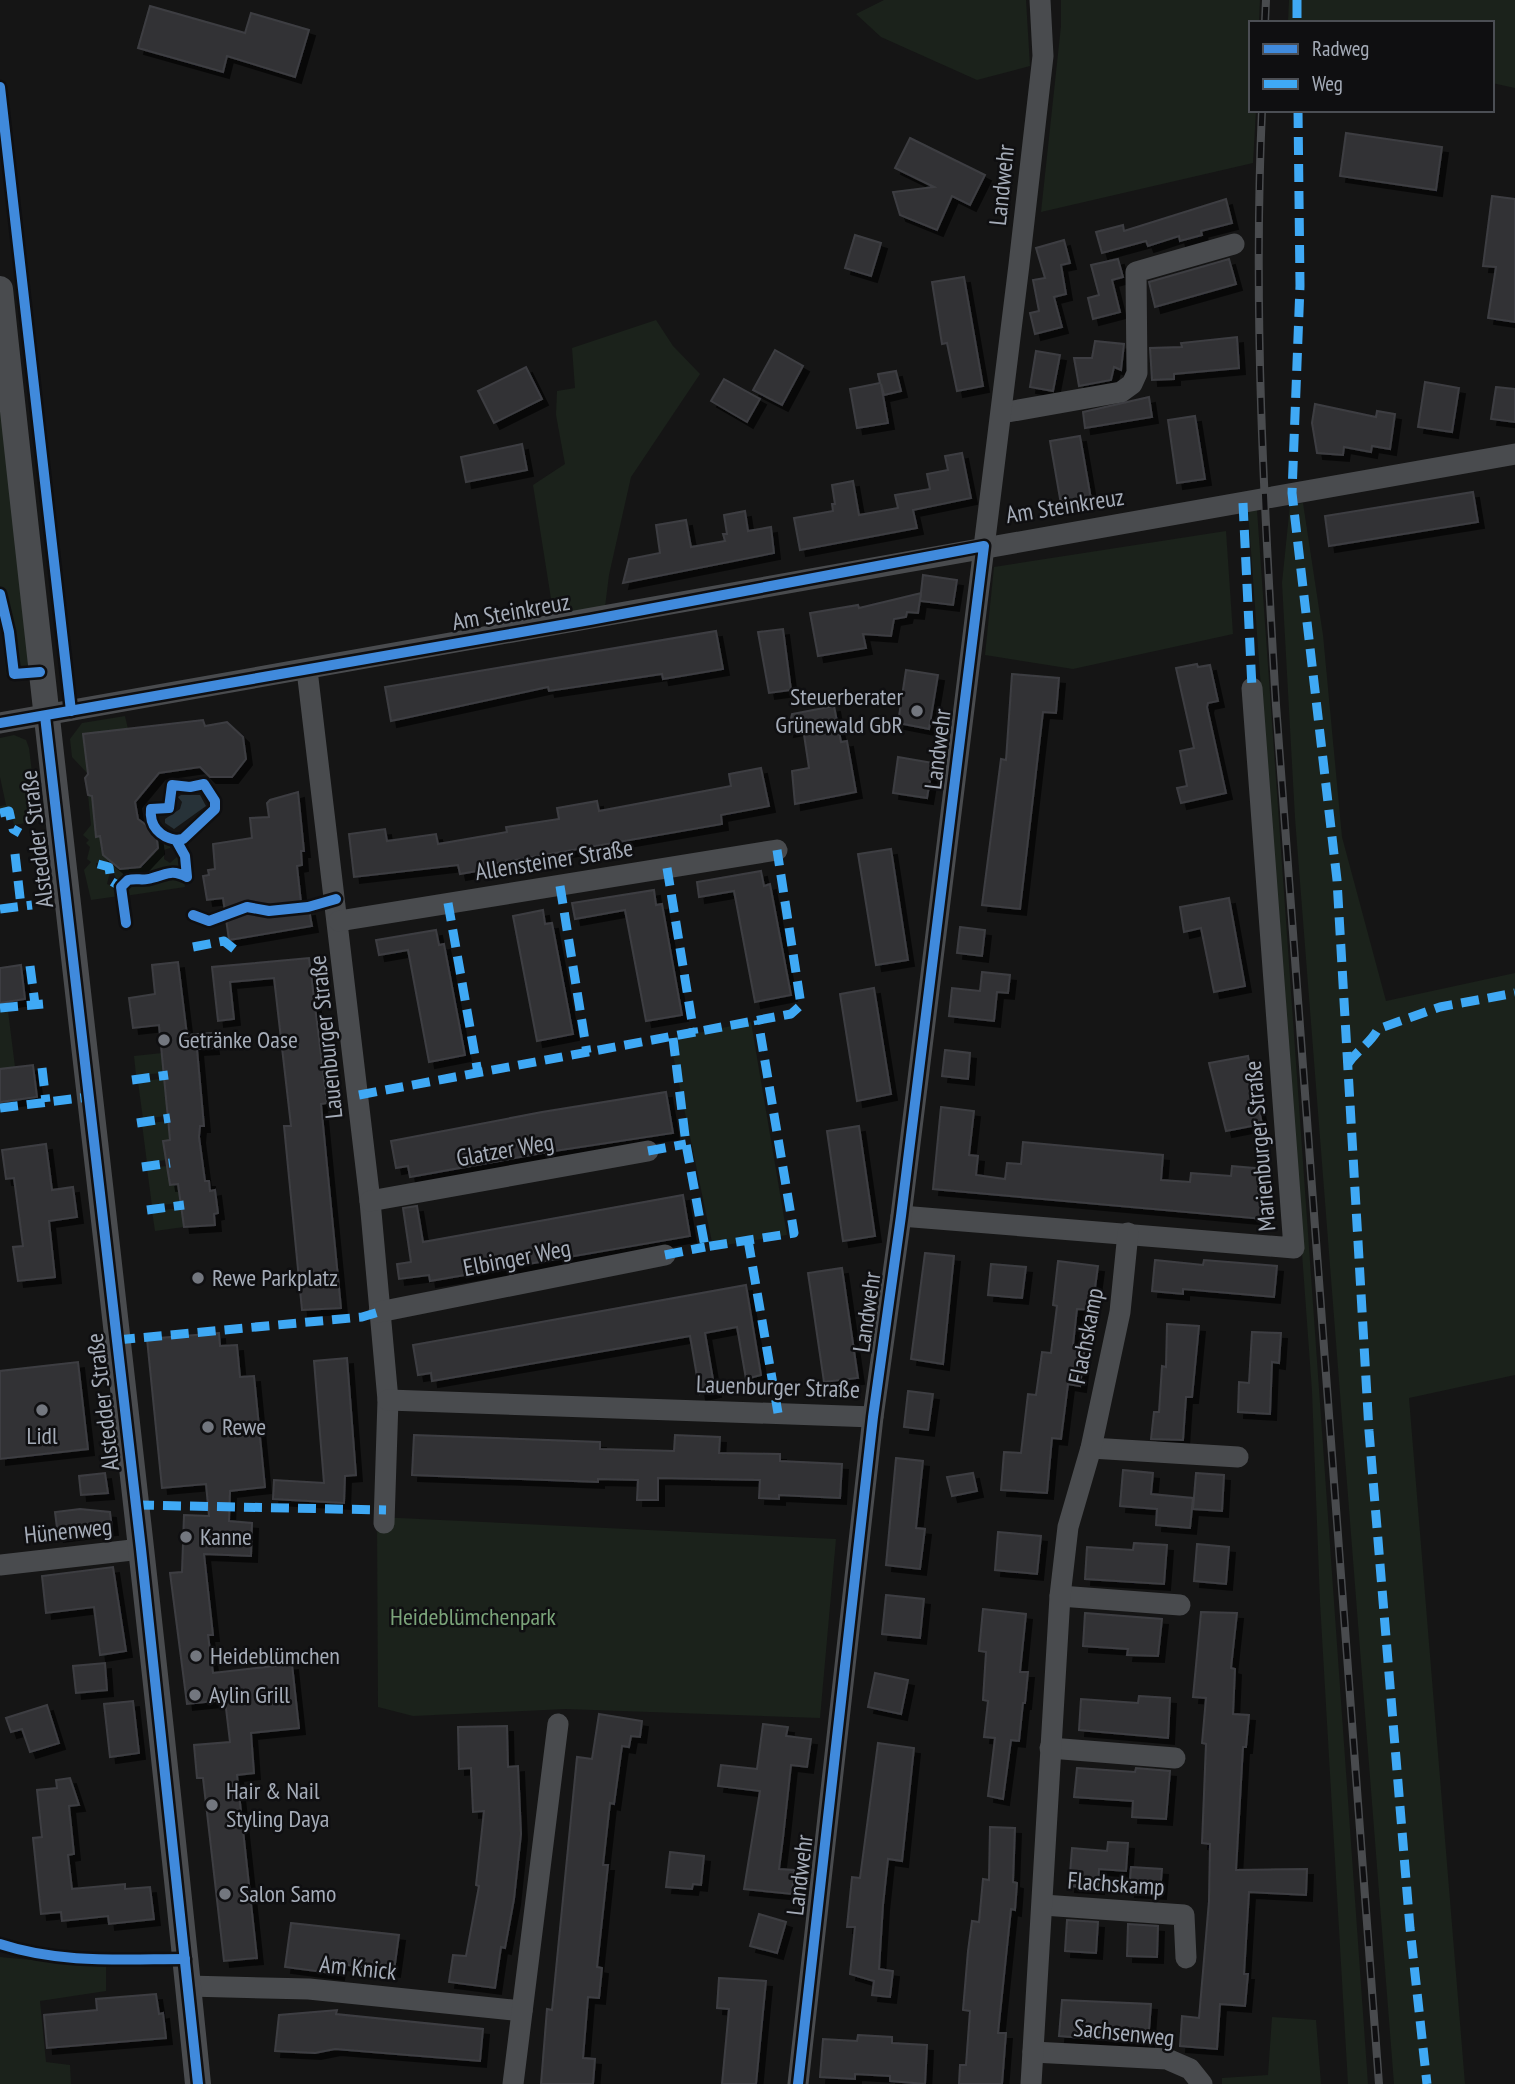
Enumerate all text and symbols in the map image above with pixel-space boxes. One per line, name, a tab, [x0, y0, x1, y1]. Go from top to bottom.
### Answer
legend	[1249, 21, 1494, 112]
text: Radweg	[1312, 35, 1369, 62]
text: Weg	[1312, 70, 1343, 97]
street label: Landwehr	[982, 143, 1021, 227]
street label: Am Steinkreuz	[1004, 481, 1126, 530]
street label: Am Steinkreuz	[449, 586, 572, 637]
place label: Steuerberater Grünewald GbR	[775, 681, 903, 740]
marker: Steuerberater Grünewald GbR	[909, 703, 925, 719]
street label: Landwehr	[917, 706, 958, 791]
street label: Alstedder Straße	[13, 768, 60, 910]
street label: Allensteiner Straße	[473, 832, 635, 887]
street label: Lauenburger Straße	[302, 954, 349, 1120]
place label: Getränke Oase	[178, 1024, 298, 1055]
marker: Getränke Oase	[156, 1032, 172, 1048]
street label: Marienburger Straße	[1237, 1059, 1282, 1233]
street label: Glatzer Weg	[454, 1126, 556, 1173]
street label: Elbinger Weg	[460, 1232, 573, 1283]
place label: Rewe Parkplatz	[212, 1262, 338, 1293]
street label: Landwehr	[846, 1269, 888, 1354]
marker: Rewe Parkplatz	[190, 1270, 206, 1286]
street label: Flachskamp	[1061, 1285, 1110, 1387]
street label: Alstedder Straße	[79, 1331, 126, 1473]
street label: Lauenburger Straße	[695, 1368, 861, 1405]
marker: Lidl	[34, 1402, 50, 1418]
place label: Rewe	[222, 1411, 266, 1442]
marker: Rewe	[200, 1419, 216, 1435]
place label: Lidl	[26, 1420, 58, 1451]
street label: Hünenweg	[22, 1510, 113, 1551]
place label: Kanne	[200, 1521, 252, 1552]
marker: Kanne	[178, 1529, 194, 1545]
park label: Heideblümchenpark	[390, 1601, 557, 1632]
place label: Heideblümchen	[210, 1640, 340, 1671]
marker: Heideblümchen	[188, 1648, 204, 1664]
place label: Aylin Grill	[209, 1679, 290, 1710]
marker: Aylin Grill	[187, 1687, 203, 1703]
place label: Hair & Nail Styling Daya	[226, 1775, 329, 1834]
marker: Hair & Nail Styling Daya	[204, 1797, 220, 1813]
street label: Landwehr	[779, 1832, 820, 1917]
street label: Flachskamp	[1066, 1865, 1166, 1902]
place label: Salon Samo	[239, 1878, 336, 1909]
marker: Salon Samo	[217, 1886, 233, 1902]
street label: Am Knick	[318, 1948, 399, 1987]
street label: Sachsenweg	[1072, 2012, 1176, 2053]

